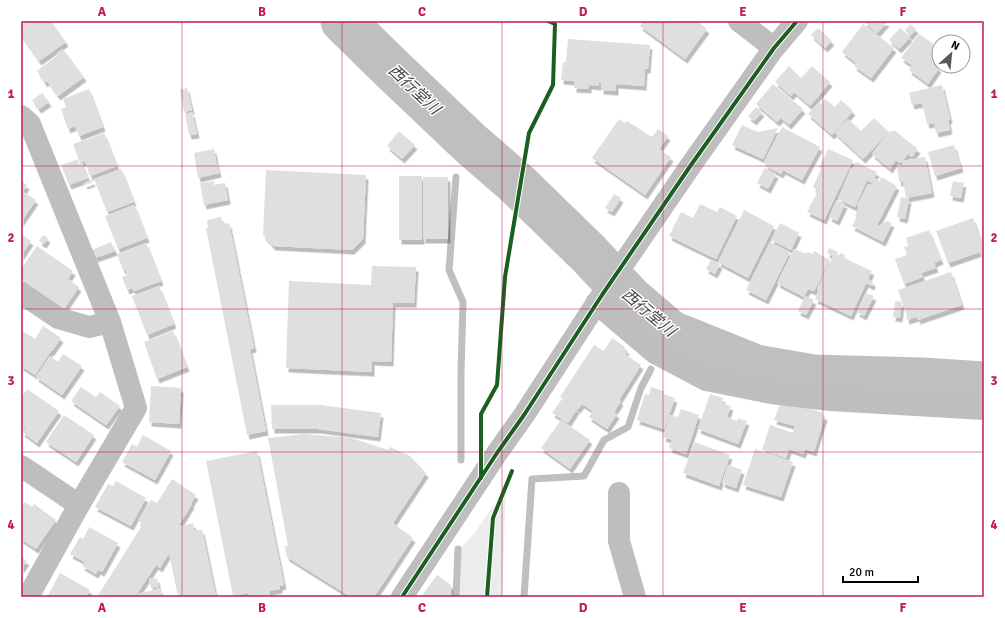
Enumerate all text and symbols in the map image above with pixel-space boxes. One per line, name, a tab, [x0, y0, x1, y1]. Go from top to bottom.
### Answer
text: A	[98, 4, 107, 20]
text: B	[258, 4, 266, 20]
text: C	[418, 4, 426, 20]
text: D	[579, 4, 588, 20]
text: E	[739, 4, 747, 20]
text: F	[900, 4, 907, 20]
north arrow	[931, 34, 971, 74]
text: N	[949, 38, 962, 53]
water label: 西行堂川	[384, 61, 446, 120]
text: 1	[7, 86, 15, 102]
text: 1	[990, 86, 998, 102]
text: 2	[7, 230, 15, 246]
text: 2	[990, 230, 998, 246]
water label: 西行堂川	[617, 285, 681, 342]
text: 3	[7, 373, 15, 389]
text: 3	[990, 373, 998, 389]
text: 4	[7, 517, 15, 533]
text: 4	[990, 517, 998, 533]
scale bar	[843, 558, 918, 584]
text: 20 m	[849, 565, 874, 580]
text: A	[98, 600, 107, 616]
text: B	[258, 600, 266, 616]
text: C	[418, 600, 426, 616]
text: D	[579, 600, 588, 616]
text: E	[739, 600, 747, 616]
text: F	[900, 600, 907, 616]

